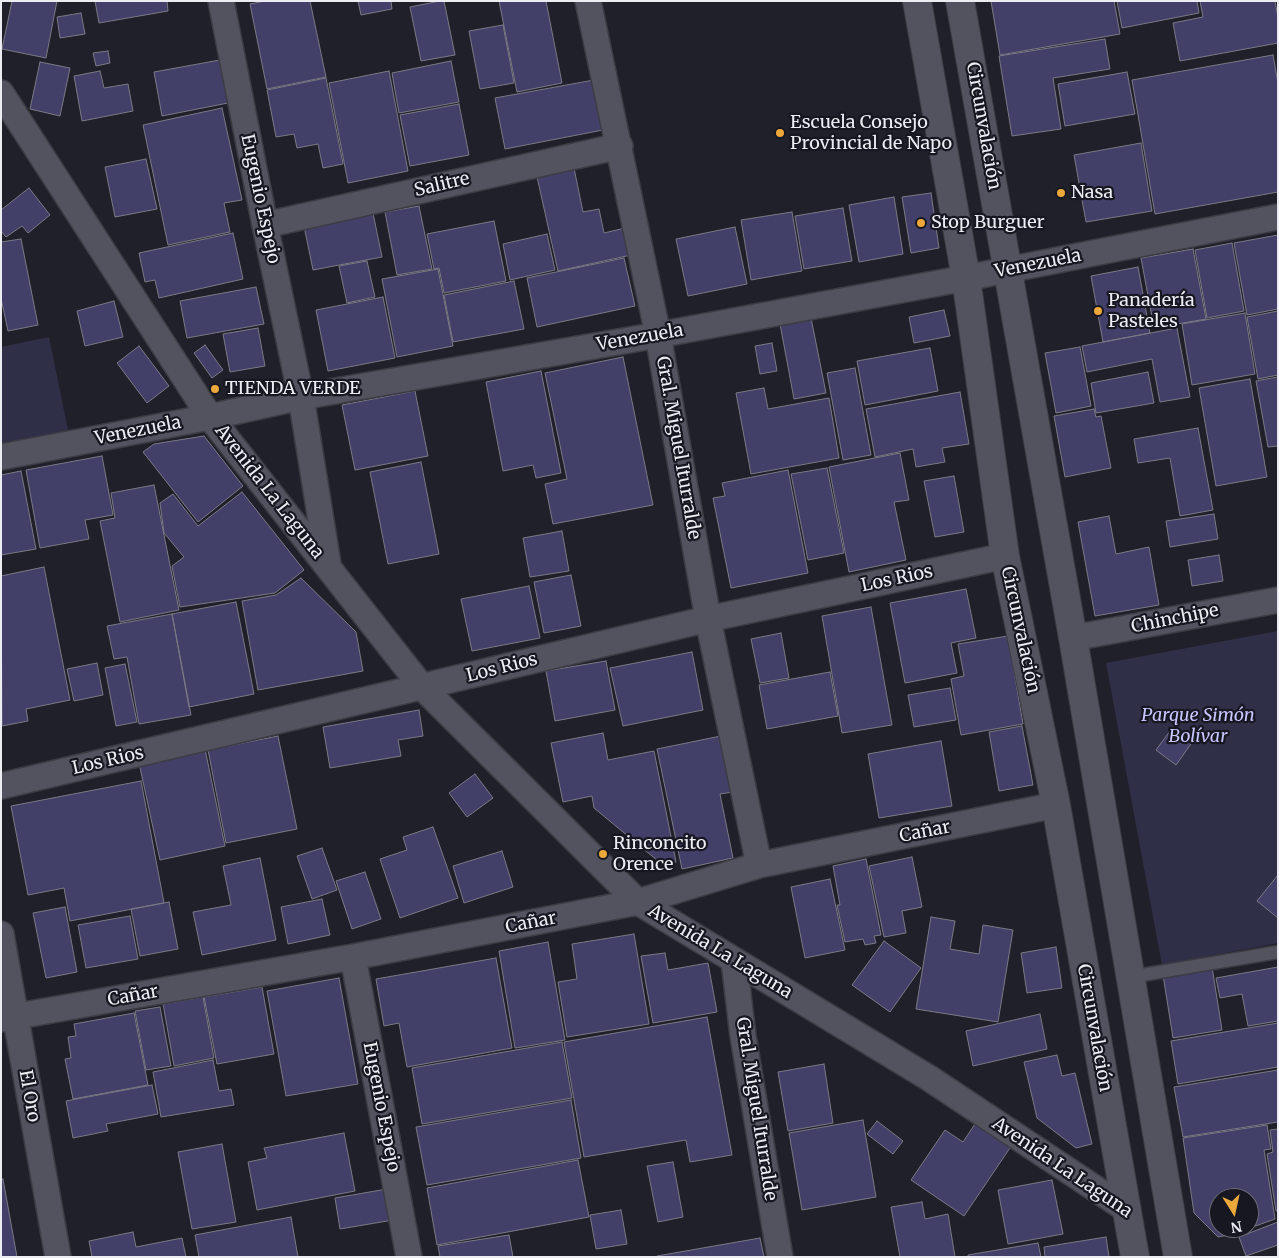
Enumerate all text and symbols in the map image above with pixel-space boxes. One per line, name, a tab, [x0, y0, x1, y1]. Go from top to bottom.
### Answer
street label: Circunvalación	[961, 61, 1005, 191]
place label: Escuela Consejo Provincial de Napo	[790, 112, 952, 154]
marker: Escuela Consejo Provincial de Napo	[774, 127, 786, 139]
street label: Eugenio Espejo	[236, 132, 284, 266]
street label: Salitre	[412, 168, 472, 202]
place label: Nasa	[1071, 182, 1113, 204]
marker: Nasa	[1055, 187, 1067, 199]
place label: Stop Burguer	[931, 212, 1045, 234]
marker: Stop Burguer	[915, 217, 927, 229]
street label: Venezuela	[993, 245, 1083, 283]
place label: Panadería Pasteles	[1108, 290, 1195, 332]
marker: Panadería Pasteles	[1092, 305, 1104, 317]
street label: Venezuela	[595, 320, 685, 356]
street label: Gral. Miguel Iturralde	[651, 355, 705, 541]
place label: TIENDA VERDE	[225, 378, 360, 400]
marker: TIENDA VERDE	[209, 383, 221, 395]
street label: Venezuela	[93, 412, 183, 450]
street label: Avenida La Laguna	[210, 421, 328, 563]
street label: Los Rios	[859, 561, 935, 597]
street label: Circunvalación	[996, 565, 1044, 695]
street label: Chinchipe	[1129, 600, 1221, 638]
street label: Los Rios	[464, 649, 540, 687]
park label: Parque Simón Bolívar	[1141, 705, 1255, 748]
street label: Los Rios	[70, 742, 146, 780]
street label: Cañar	[898, 817, 952, 847]
place label: Rinconcito Orence	[613, 833, 706, 876]
marker: Rinconcito Orence	[597, 848, 609, 860]
street label: Avenida La Laguna	[644, 900, 796, 1004]
street label: Cañar	[504, 908, 558, 938]
street label: Circunvalación	[1072, 963, 1116, 1093]
street label: Cañar	[106, 981, 160, 1011]
street label: Gral. Miguel Iturralde	[731, 1016, 781, 1202]
street label: Eugenio Espejo	[358, 1040, 404, 1174]
street label: El Oro	[14, 1068, 44, 1124]
street label: Avenida La Laguna	[988, 1113, 1136, 1223]
north arrow	[1209, 1188, 1259, 1238]
text: N	[1229, 1217, 1243, 1237]

